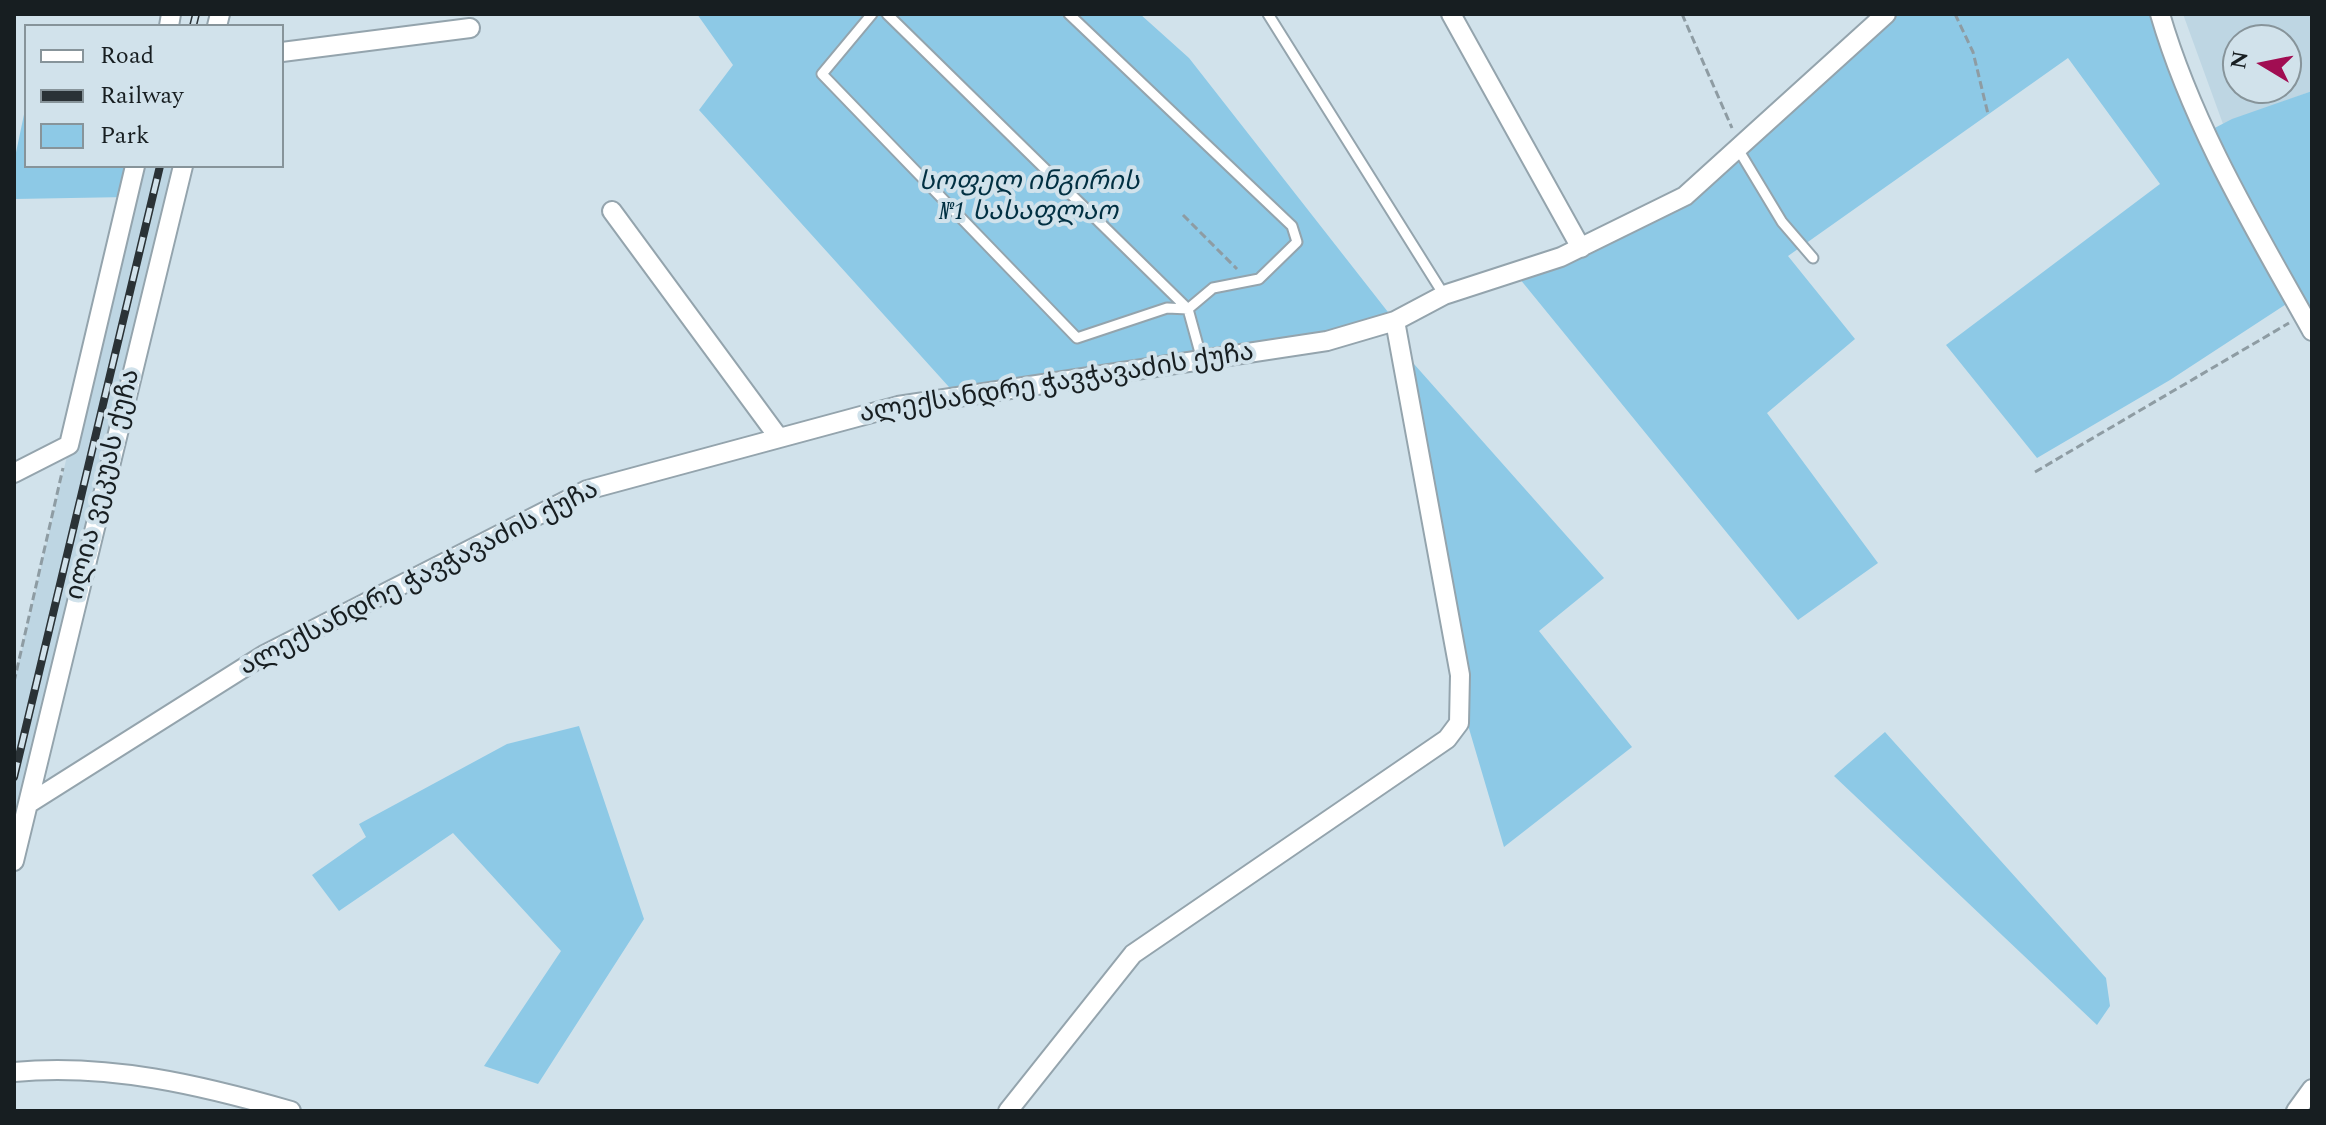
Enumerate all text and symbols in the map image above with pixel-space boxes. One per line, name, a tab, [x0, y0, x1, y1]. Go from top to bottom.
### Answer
legend	[24, 24, 284, 168]
north arrow	[2222, 24, 2302, 104]
text: Road	[100, 38, 154, 74]
text: N	[2222, 48, 2258, 72]
text: Railway	[100, 78, 184, 114]
text: Park	[100, 118, 150, 154]
park label: სოფელ ინგირის №1 სასაფლაო	[919, 168, 1139, 230]
street label: ალექსანდრე ჭავჭავაძის ქუჩა	[858, 338, 1256, 432]
street label: ილია ვეკუას ქუჩა	[61, 366, 149, 604]
street label: ალექსანდრე ჭავჭავაძის ქუჩა	[235, 476, 605, 684]

